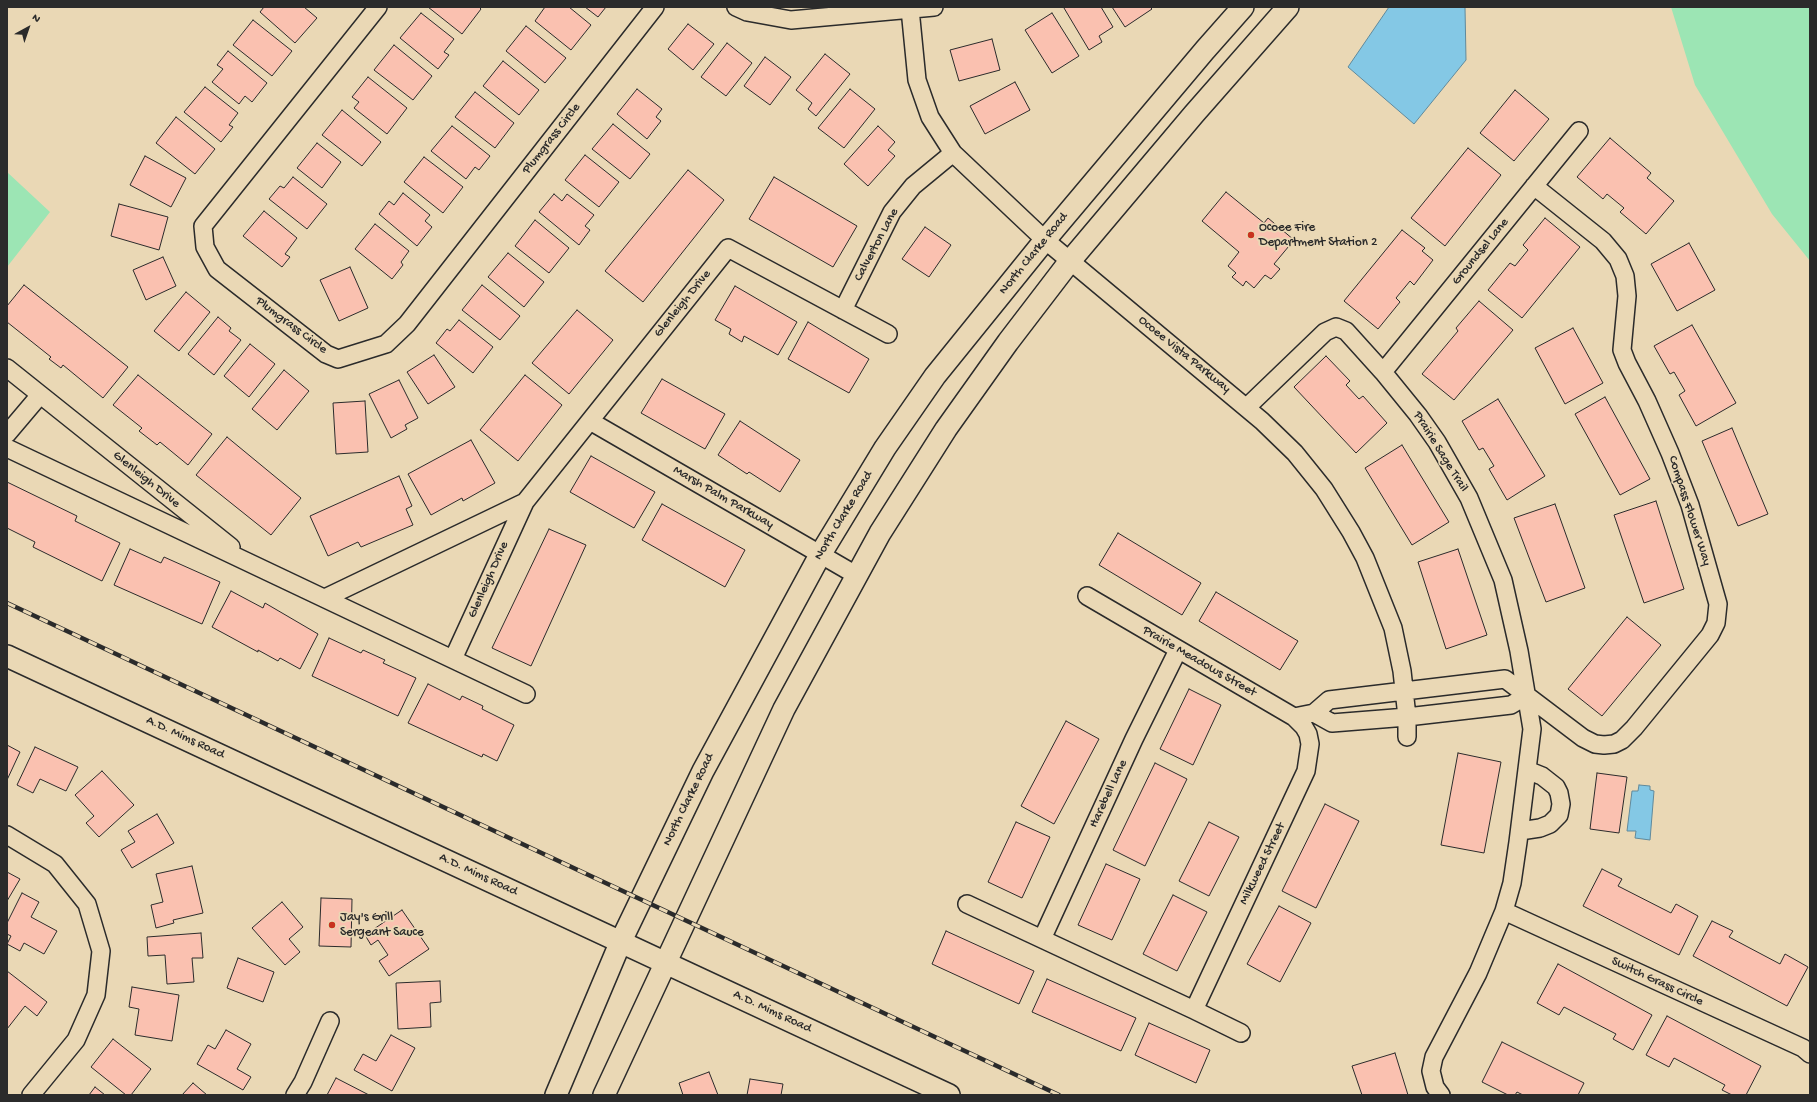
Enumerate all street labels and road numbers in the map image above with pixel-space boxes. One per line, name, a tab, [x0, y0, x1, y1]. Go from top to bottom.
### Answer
street label: Plumgrass Circle	[519, 100, 585, 178]
street label: Calverton Lane	[851, 206, 903, 284]
street label: North Clarke Road	[996, 210, 1072, 298]
street label: Groundsel Lane	[1449, 215, 1513, 289]
street label: Glenleigh Drive	[651, 267, 715, 341]
street label: Plumgrass Circle	[252, 294, 330, 358]
street label: Ocoee Vista Parkway	[1135, 313, 1233, 397]
street label: Prairie Sage Trail	[1409, 409, 1471, 495]
street label: Glenleigh Drive	[109, 448, 183, 512]
street label: Compass Flower Way	[1664, 454, 1714, 568]
street label: Marsh Palm Parkway	[670, 463, 776, 533]
street label: North Clarke Road	[811, 469, 877, 563]
street label: Glenleigh Drive	[465, 539, 513, 621]
street label: Prairie Meadows Street	[1139, 623, 1259, 701]
street label: A.D. Mims Road	[143, 713, 227, 763]
street label: North Clarke Road	[660, 751, 718, 849]
street label: Harebell Lane	[1086, 758, 1132, 830]
street label: Milkweed Street	[1236, 820, 1290, 908]
street label: A.D. Mims Road	[436, 850, 520, 900]
street label: Switch Grass Circle	[1608, 954, 1706, 1010]
street label: A.D. Mims Road	[730, 987, 814, 1037]

